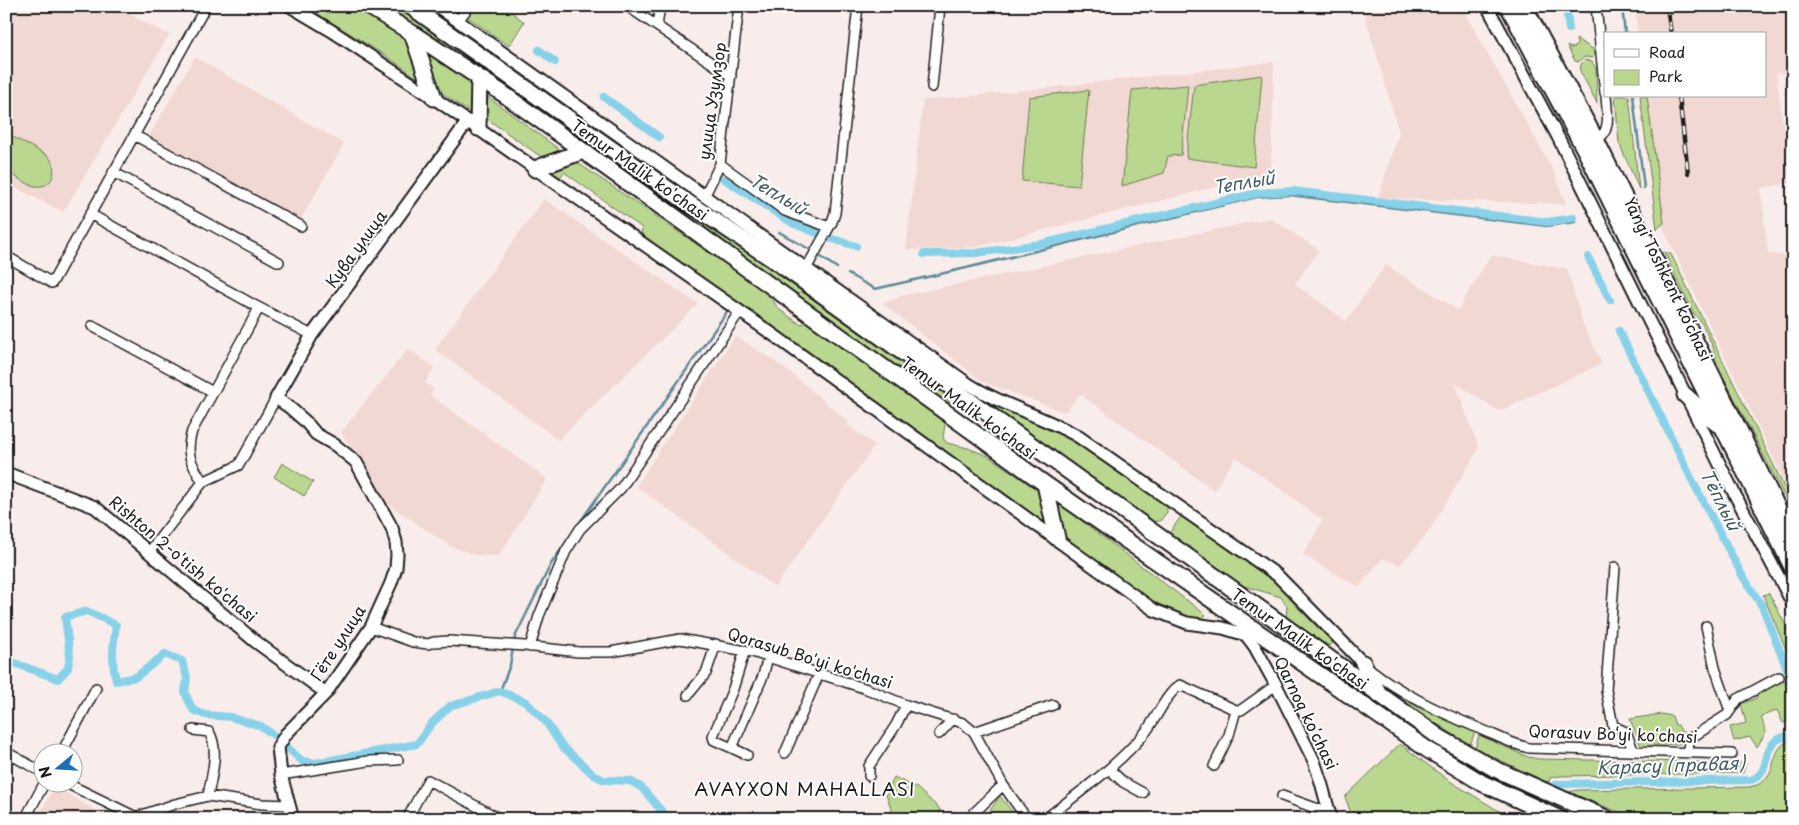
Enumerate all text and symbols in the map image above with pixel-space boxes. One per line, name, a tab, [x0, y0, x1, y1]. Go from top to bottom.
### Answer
legend	[1604, 32, 1766, 98]
street label: улица Узумзор	[691, 40, 731, 161]
text: Road	[1649, 40, 1685, 63]
text: Park	[1649, 64, 1683, 87]
street label: Temur Malik ko'chasi	[567, 113, 714, 226]
water label: Теплый	[1211, 162, 1279, 200]
water label: Теплый	[745, 166, 814, 222]
street label: Yangi Toshkent ko‘chasi	[1619, 192, 1719, 365]
street label: Кува улица	[319, 204, 392, 292]
street label: Temur Malik ko'chasi	[897, 350, 1042, 465]
water label: Тёплый	[1694, 464, 1749, 537]
street label: Rishton 2-o'tish ko'chasi	[105, 489, 263, 627]
street label: Temur Malik ko'chasi	[1227, 582, 1374, 695]
street label: Гёте улица	[304, 600, 371, 685]
street label: Qorasub Bo'yi ko'chasi	[725, 620, 896, 694]
street label: Qarnoq koʻchasi	[1269, 652, 1345, 773]
street label: Qorasuv Bo‘yi koʻchasi	[1528, 718, 1698, 748]
north arrow	[32, 742, 82, 792]
water label: Карасу (правая)	[1596, 748, 1747, 781]
text: N	[33, 764, 57, 781]
district label: AVAYXON MAHALLASI	[694, 775, 916, 802]

